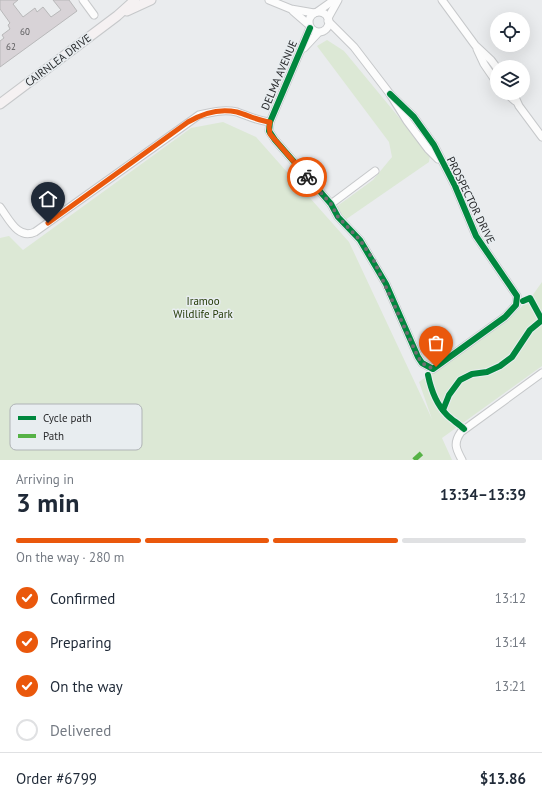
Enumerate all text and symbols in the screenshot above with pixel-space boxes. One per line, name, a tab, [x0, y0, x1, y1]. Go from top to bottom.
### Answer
map controls	[490, 12, 530, 100]
button: locate	[490, 12, 530, 52]
house number: 60	[20, 26, 30, 37]
street label: CAIRNLEA DRIVE	[22, 31, 94, 89]
street label: DELMA AVENUE	[258, 38, 300, 112]
house number: 62	[6, 41, 16, 52]
button: layers	[490, 60, 530, 100]
street label: PROSPECTOR DRIVE	[444, 154, 498, 246]
courier	[287, 157, 327, 197]
icon: bike	[296, 166, 318, 188]
pin	[31, 182, 65, 223]
icon: home	[37, 188, 59, 210]
park label: Iramoo Wildlife Park	[173, 294, 233, 321]
pin	[419, 326, 453, 367]
icon: bag	[425, 332, 447, 354]
legend	[10, 404, 142, 450]
text: Cycle path	[43, 411, 92, 425]
text: Path	[43, 429, 64, 443]
text: Arriving in	[16, 471, 74, 488]
text: 13:34–13:39	[440, 485, 526, 504]
text: 3 min	[16, 486, 79, 519]
text: On the way · 280 m	[16, 549, 124, 566]
icon: check	[16, 587, 38, 609]
text: Confirmed	[50, 589, 115, 608]
text: 13:12	[495, 590, 526, 607]
icon: check	[16, 631, 38, 653]
text: Preparing	[50, 633, 112, 652]
text: 13:14	[495, 634, 526, 651]
icon: check	[16, 675, 38, 697]
text: On the way	[50, 677, 123, 696]
text: 13:21	[495, 678, 526, 695]
text: Delivered	[50, 721, 111, 740]
text: Order #6799	[16, 769, 97, 788]
text: $13.86	[480, 769, 526, 788]

